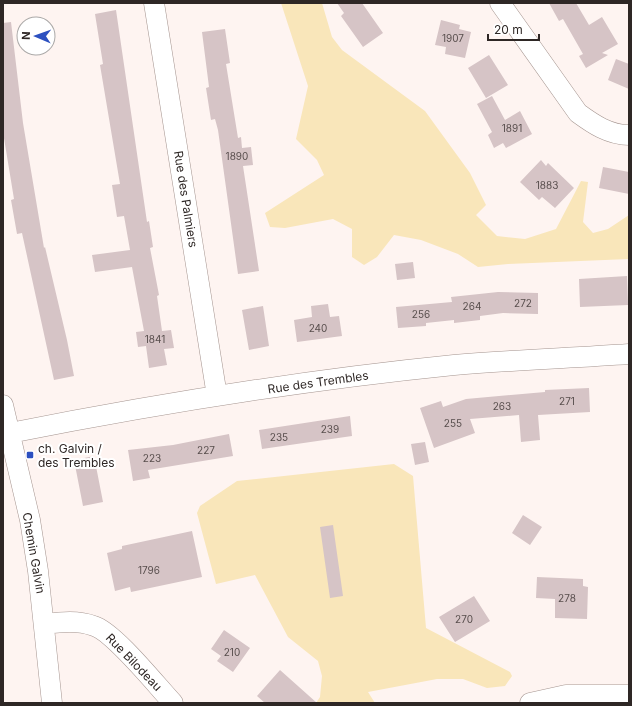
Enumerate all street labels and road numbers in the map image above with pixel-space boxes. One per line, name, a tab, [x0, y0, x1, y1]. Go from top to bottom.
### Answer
street label: Rue des Palmiers	[171, 150, 201, 248]
street label: Rue des Trembles	[267, 367, 369, 397]
street label: Chemin Galvin	[19, 511, 49, 595]
street label: Rue Bilodeau	[103, 630, 165, 694]

